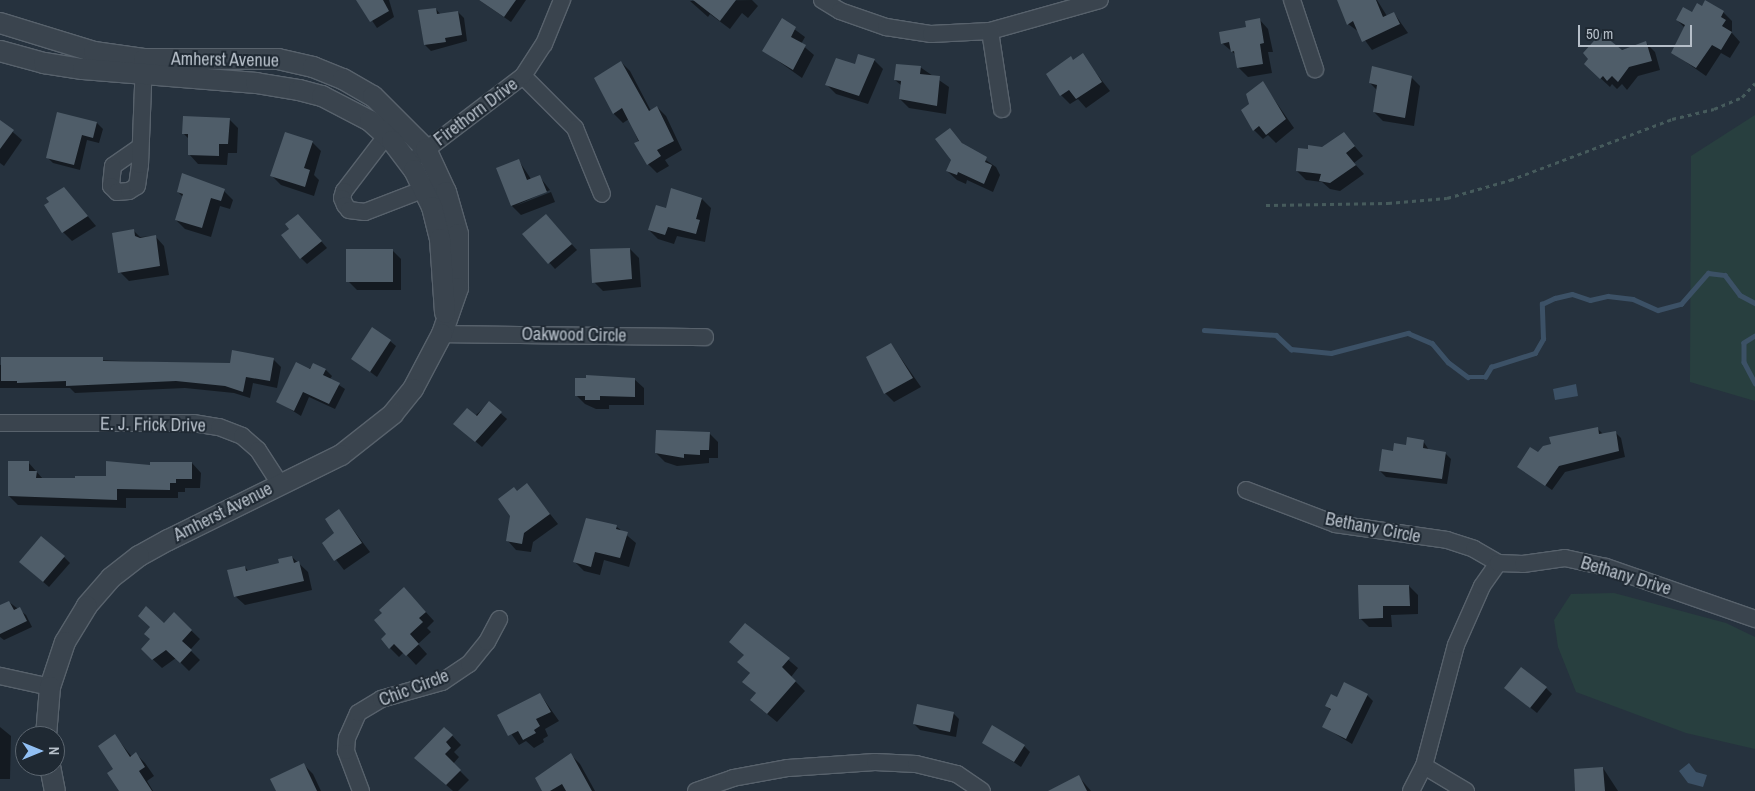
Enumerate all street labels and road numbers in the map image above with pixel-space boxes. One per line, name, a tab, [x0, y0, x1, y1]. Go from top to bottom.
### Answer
street label: Amherst Avenue	[170, 48, 280, 72]
street label: Firethorn Drive	[430, 74, 522, 150]
street label: Oakwood Circle	[521, 323, 627, 347]
street label: E. J. Frick Drive	[100, 413, 206, 437]
street label: Amherst Avenue	[170, 478, 276, 546]
street label: Bethany Circle	[1323, 508, 1423, 548]
street label: Bethany Drive	[1578, 552, 1674, 600]
street label: Chic Circle	[376, 665, 452, 711]

